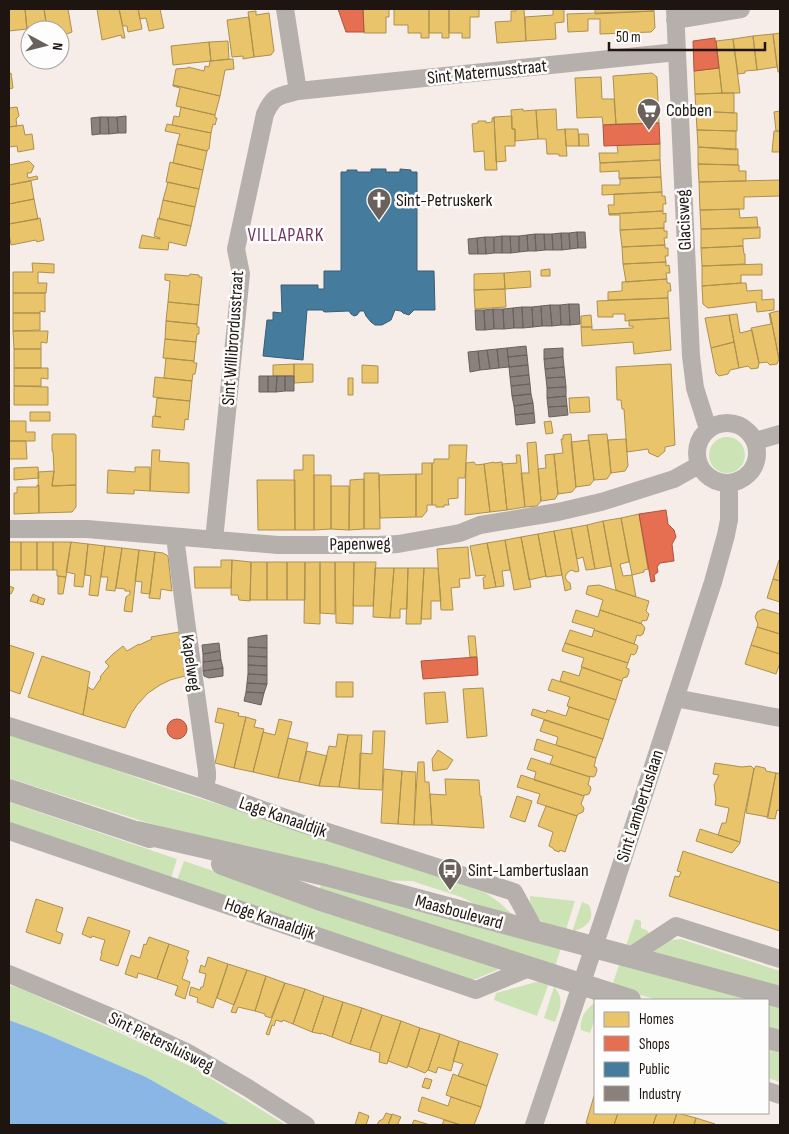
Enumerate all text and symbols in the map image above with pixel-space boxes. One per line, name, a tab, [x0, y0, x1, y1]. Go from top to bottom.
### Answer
north arrow	[20, 20, 70, 70]
scale bar	[609, 20, 765, 52]
text: 50 m	[616, 28, 641, 47]
text: N	[49, 42, 66, 51]
street label: Sint Maternusstraat	[426, 55, 548, 89]
supermarket icon: Cobben	[636, 97, 662, 131]
place label: Cobben	[666, 100, 712, 121]
church icon: Sint-Petruskerk	[366, 187, 392, 221]
street label: Glacisweg	[672, 189, 696, 251]
place label: Sint-Petruskerk	[396, 190, 492, 211]
district label: VILLAPARK	[248, 224, 324, 247]
street label: Sint Willibrordusstraat	[218, 269, 248, 406]
street label: Papenweg	[329, 533, 391, 555]
street label: Kapelweg	[177, 633, 205, 693]
street label: Sint Lambertuslaan	[612, 747, 668, 865]
street label: Lage Kanaaldijk	[236, 792, 330, 842]
bus stop icon: Sint-Lambertuslaan	[437, 857, 463, 891]
place label: Sint-Lambertuslaan	[468, 860, 589, 881]
street label: Maasboulevard	[413, 890, 505, 934]
street label: Hoge Kanaaldijk	[222, 894, 318, 944]
legend	[594, 999, 769, 1114]
street label: Sint Pietersluisweg	[105, 1007, 217, 1077]
text: Homes	[639, 1010, 674, 1029]
text: Shops	[639, 1035, 670, 1054]
text: Public	[639, 1060, 670, 1079]
text: Industry	[639, 1085, 681, 1104]

